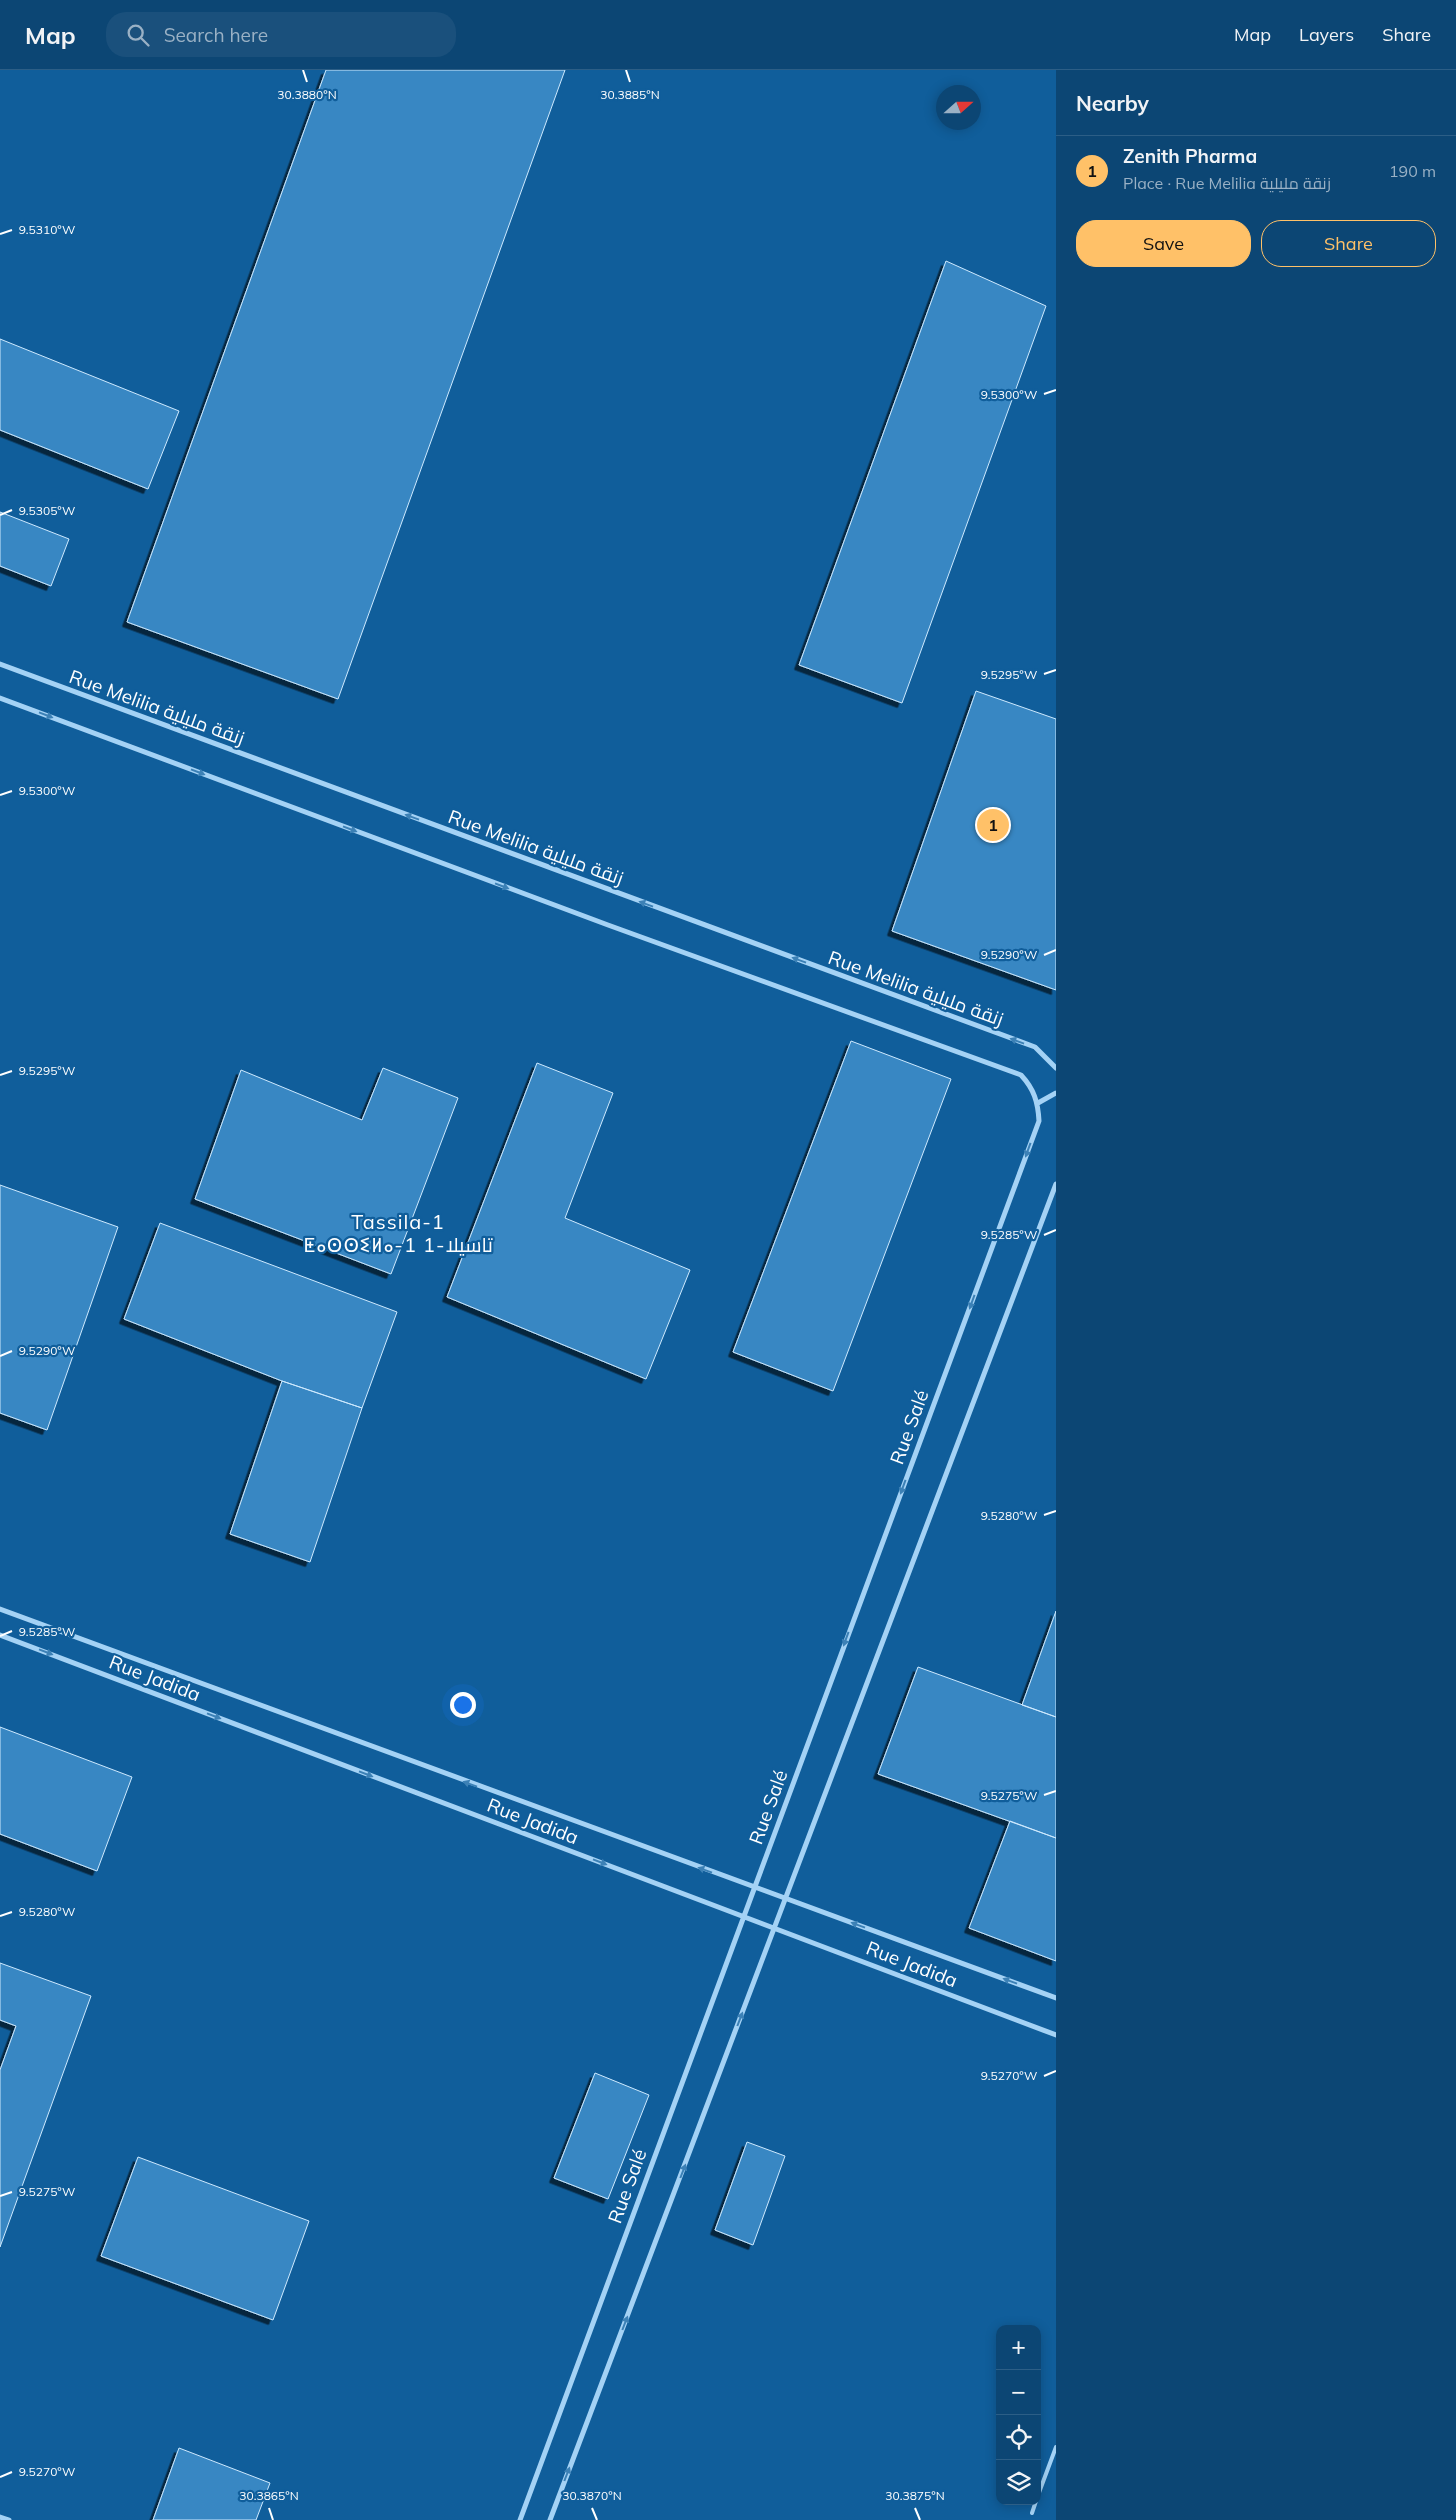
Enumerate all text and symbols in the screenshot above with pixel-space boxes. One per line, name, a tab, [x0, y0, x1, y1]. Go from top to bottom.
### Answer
search box	[106, 12, 456, 57]
text: Map	[25, 20, 76, 50]
icon: search	[124, 21, 152, 49]
text: Search here	[164, 23, 268, 47]
text: Map	[1234, 23, 1271, 46]
text: Layers	[1299, 23, 1354, 46]
text: Share	[1382, 23, 1431, 46]
north arrow	[936, 85, 981, 130]
text: 30.3880°N	[277, 87, 337, 102]
text: 30.3885°N	[600, 87, 660, 102]
text: Nearby	[1076, 90, 1149, 116]
text: Zenith Pharma	[1123, 144, 1257, 168]
text: 1	[1087, 161, 1097, 181]
text: 190 m	[1389, 161, 1436, 181]
text: Place · Rue Melilia زنقة مليلية	[1123, 173, 1331, 193]
button: Save	[1076, 220, 1251, 267]
button: Share	[1261, 220, 1436, 267]
text: 9.5310°W	[19, 222, 75, 237]
text: 9.5300°W	[981, 387, 1037, 402]
text: 9.5305°W	[19, 503, 75, 518]
street label: Rue Melilia زنقة مليلية	[66, 664, 248, 750]
text: 9.5295°W	[981, 667, 1037, 682]
one-way arrow	[38, 712, 53, 719]
one-way arrow	[191, 768, 206, 776]
text: 9.5300°W	[19, 783, 75, 798]
street label: Rue Melilia زنقة مليلية	[445, 804, 627, 890]
pin: 1	[977, 806, 1009, 844]
one-way arrow	[404, 813, 419, 821]
one-way arrow	[343, 825, 358, 833]
one-way arrow	[495, 882, 510, 890]
one-way arrow	[639, 900, 654, 907]
street label: Rue Melilia زنقة مليلية	[825, 945, 1007, 1031]
text: 9.5290°W	[981, 947, 1037, 962]
one-way arrow	[791, 956, 806, 964]
one-way arrow	[1009, 1037, 1024, 1045]
text: 9.5295°W	[19, 1063, 75, 1078]
one-way arrow	[1024, 1142, 1031, 1157]
district label: Tassila-1 ⵟⴰⵙⵙⵉⵍⴰ-1 1-تاسيلا	[303, 1209, 493, 1257]
text: 9.5285°W	[981, 1227, 1037, 1242]
one-way arrow	[968, 1295, 976, 1310]
text: 9.5290°W	[19, 1343, 75, 1358]
street label: Rue Salé	[884, 1386, 934, 1468]
one-way arrow	[899, 1480, 907, 1495]
text: 9.5280°W	[981, 1508, 1037, 1523]
text: 9.5285°W	[19, 1624, 75, 1639]
one-way arrow	[842, 1632, 849, 1647]
one-way arrow	[38, 1649, 53, 1657]
street label: Rue Jadida	[106, 1650, 204, 1706]
your location	[450, 1692, 476, 1718]
one-way arrow	[207, 1712, 222, 1720]
street label: Rue Salé	[743, 1766, 793, 1848]
one-way arrow	[359, 1770, 374, 1778]
one-way arrow	[462, 1780, 477, 1788]
text: 9.5275°W	[981, 1788, 1037, 1803]
street label: Rue Jadida	[484, 1793, 582, 1849]
one-way arrow	[593, 1858, 608, 1866]
one-way arrow	[697, 1866, 712, 1874]
text: 9.5280°W	[19, 1904, 75, 1919]
one-way arrow	[850, 1921, 865, 1928]
street label: Rue Jadida	[863, 1936, 961, 1992]
one-way arrow	[1002, 1977, 1017, 1985]
one-way arrow	[737, 2011, 744, 2026]
text: 9.5270°W	[981, 2068, 1037, 2083]
street label: Rue Salé	[602, 2145, 652, 2227]
one-way arrow	[679, 2163, 687, 2178]
text: 9.5275°W	[19, 2184, 75, 2199]
one-way arrow	[622, 2315, 629, 2330]
map controls	[996, 2325, 1041, 2505]
button: +	[996, 2325, 1041, 2370]
button: −	[996, 2370, 1041, 2415]
button: locate	[996, 2415, 1041, 2460]
button: layers	[996, 2460, 1041, 2505]
text: 9.5270°W	[19, 2464, 75, 2479]
one-way arrow	[564, 2467, 572, 2482]
text: 30.3865°N	[239, 2488, 299, 2503]
text: 30.3870°N	[562, 2488, 622, 2503]
text: 30.3875°N	[885, 2488, 945, 2503]

